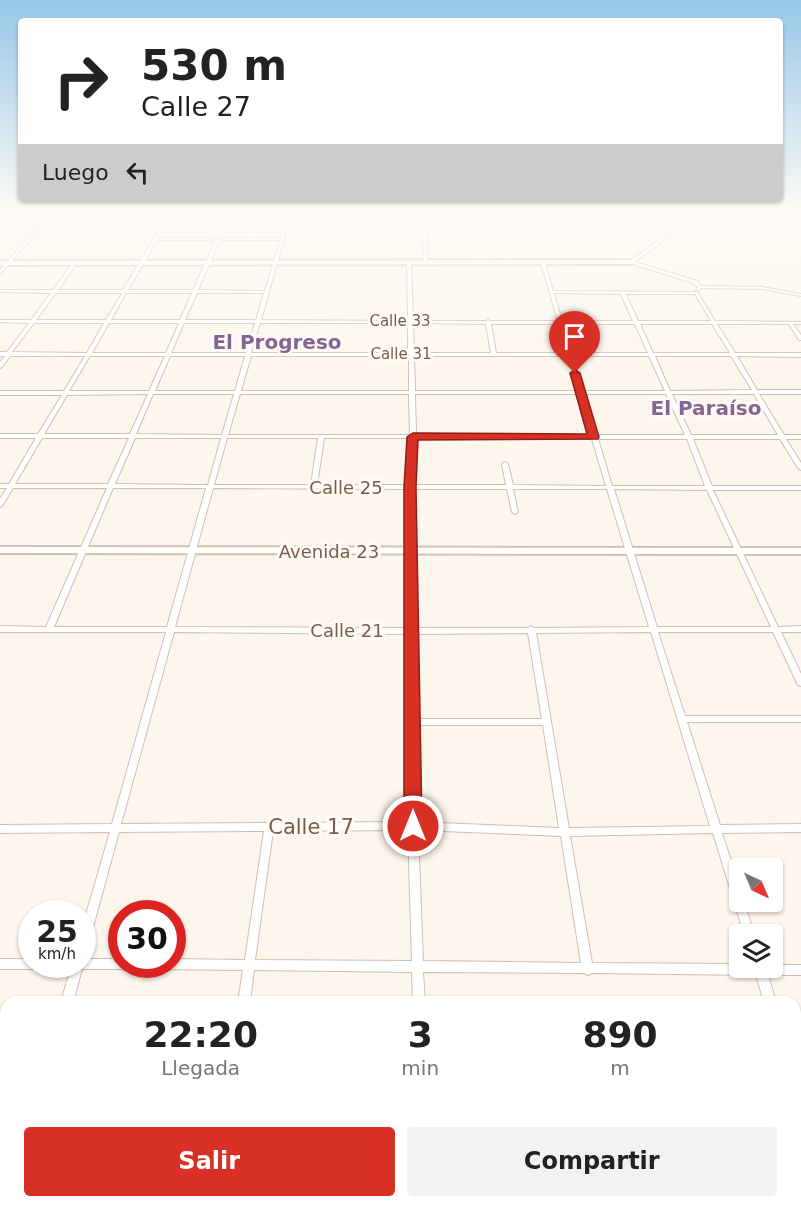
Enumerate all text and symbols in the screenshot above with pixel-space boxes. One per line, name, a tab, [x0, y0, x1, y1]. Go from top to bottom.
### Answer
text: 530 m	[141, 41, 287, 90]
icon: right	[42, 42, 120, 120]
text: Calle 27	[141, 91, 251, 122]
icon: left	[121, 156, 154, 189]
text: Luego	[42, 160, 109, 185]
pin	[549, 311, 600, 373]
street label: Calle 33	[369, 312, 431, 330]
icon: arrive	[558, 320, 591, 353]
district label: El Progreso	[212, 330, 342, 354]
street label: Calle 31	[370, 345, 432, 363]
district label: El Paraíso	[651, 396, 761, 420]
street label: Calle 25	[309, 477, 383, 498]
street label: Avenida 23	[279, 541, 379, 562]
street label: Calle 21	[310, 620, 384, 641]
position arrow	[381, 794, 445, 858]
street label: Calle 17	[268, 815, 354, 839]
north arrow	[729, 858, 783, 912]
map controls	[729, 858, 783, 978]
speed limit sign: 30	[108, 900, 186, 978]
text: 25	[36, 914, 78, 949]
button: layers	[729, 924, 783, 978]
text: km/h	[38, 945, 76, 963]
text: 22:20	[143, 1014, 258, 1055]
text: 3	[408, 1014, 433, 1055]
text: 890	[582, 1014, 658, 1055]
text: Llegada	[161, 1056, 240, 1080]
text: min	[401, 1056, 439, 1080]
text: m	[610, 1056, 630, 1080]
button: Salir	[24, 1127, 395, 1196]
button: Compartir	[407, 1127, 777, 1196]

